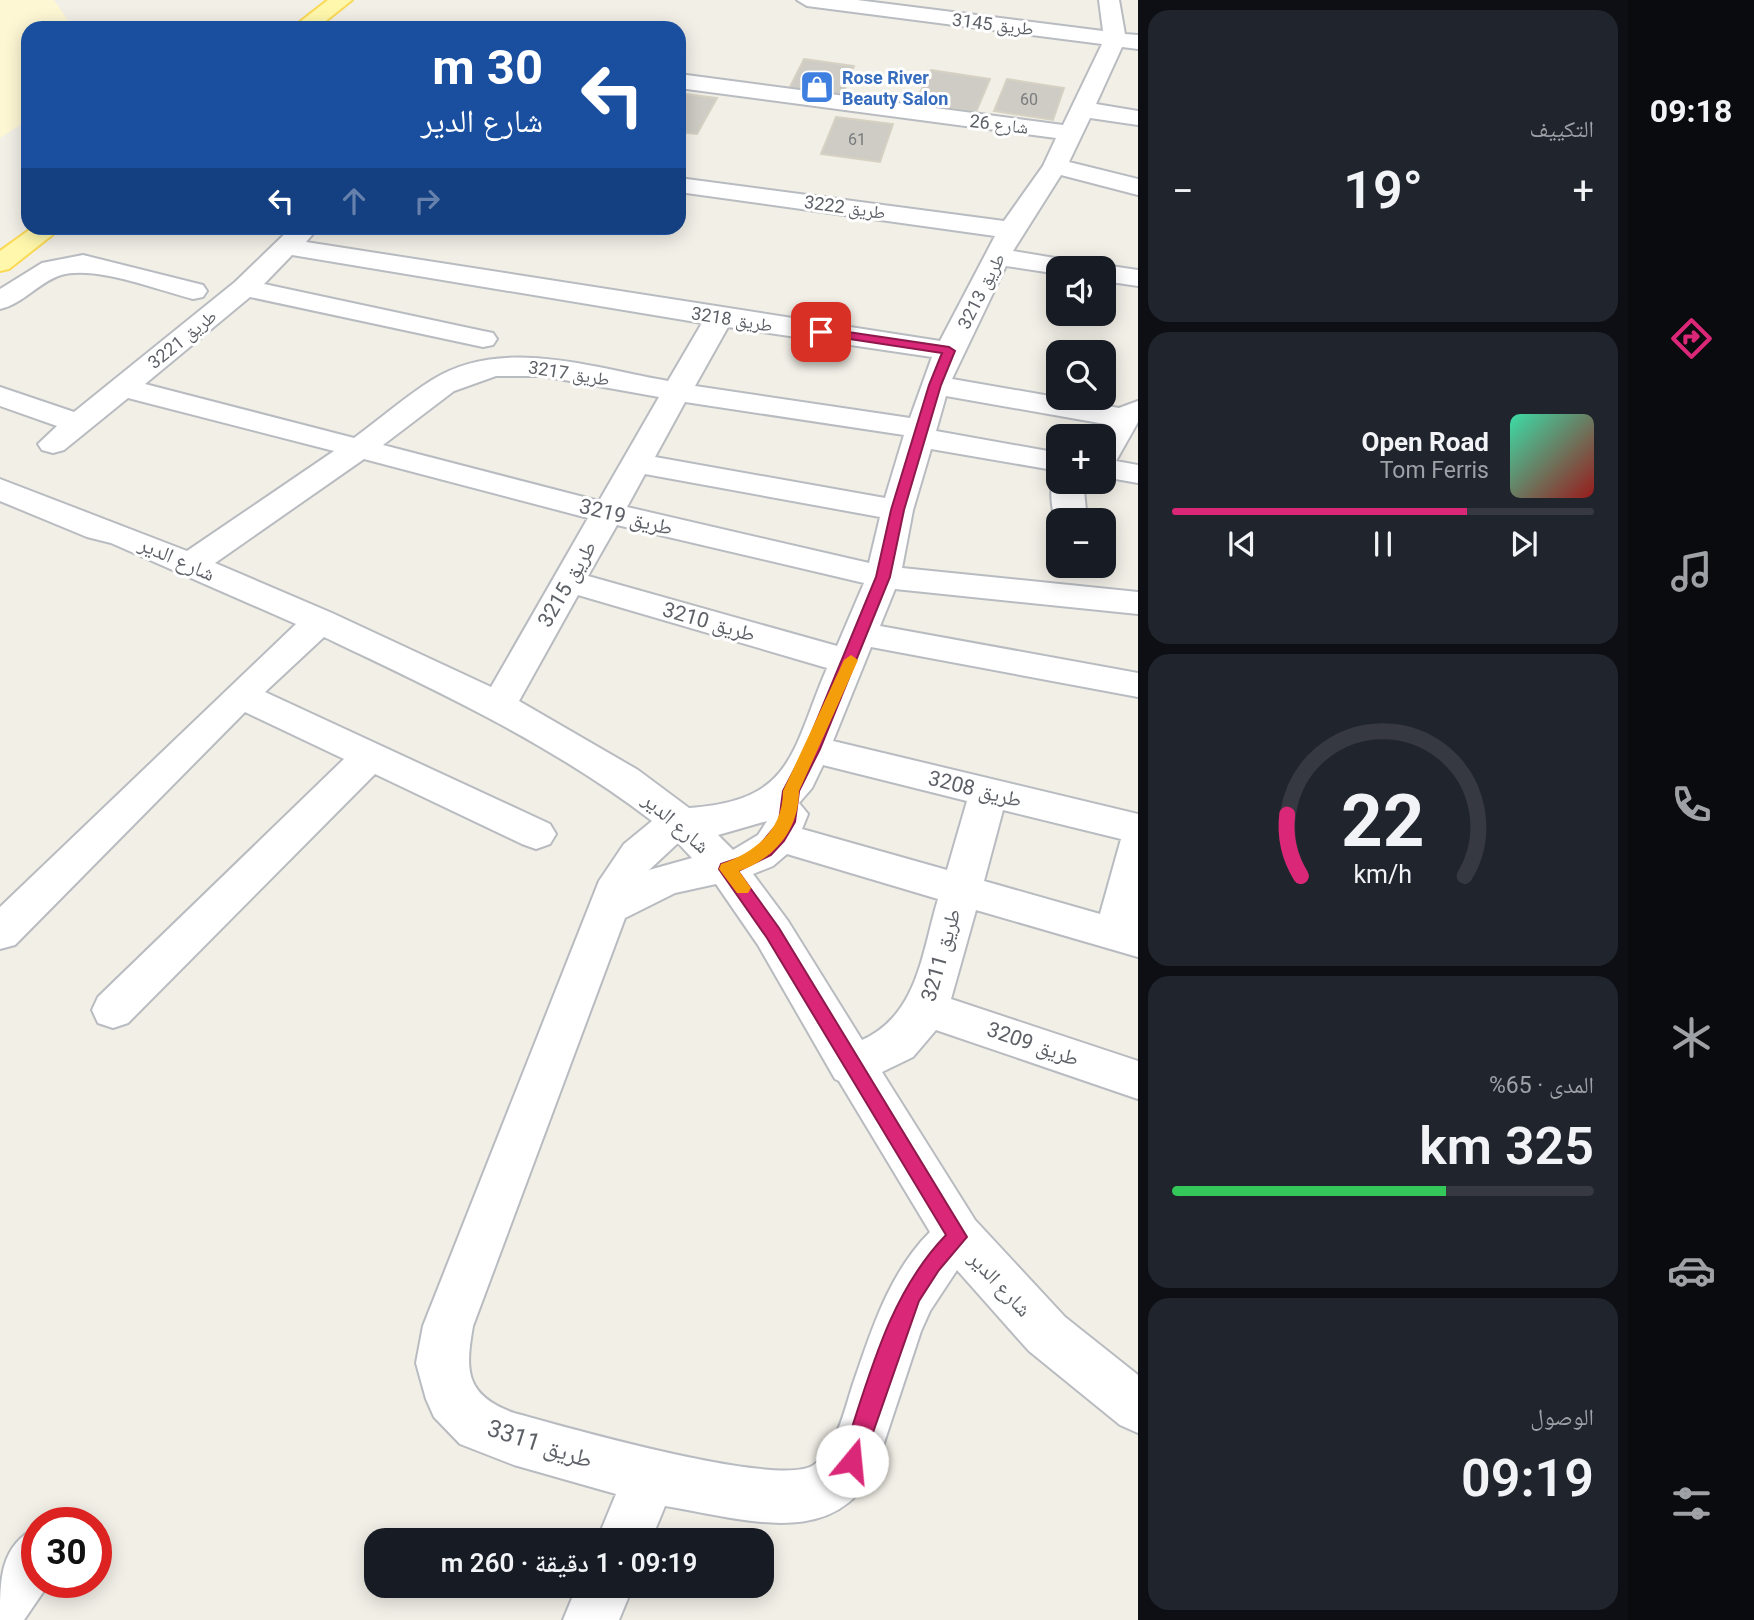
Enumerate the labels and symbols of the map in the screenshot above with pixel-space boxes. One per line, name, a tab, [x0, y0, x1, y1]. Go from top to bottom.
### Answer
street label: طريق 3145	[951, 9, 1035, 40]
place label: Rose River Beauty Salon	[842, 67, 948, 109]
shop icon: Rose River Beauty Salon	[798, 68, 836, 106]
house number: 60	[1020, 90, 1038, 109]
street label: شارع 26	[968, 110, 1030, 139]
house number: 61	[848, 130, 866, 149]
street label: طريق 3222	[803, 191, 887, 224]
street label: طريق 3213	[953, 250, 1010, 333]
street label: طريق 3218	[690, 302, 774, 337]
pin	[791, 302, 851, 362]
street label: طريق 3221	[144, 305, 221, 374]
street label: طريق 3217	[527, 356, 611, 391]
street label: طريق 3219	[577, 494, 675, 541]
street label: شارع الدير	[134, 531, 219, 587]
street label: طريق 3215	[533, 537, 602, 632]
street label: طريق 3210	[660, 597, 758, 648]
street label: طريق 3208	[926, 766, 1024, 813]
street label: شارع الدير	[636, 787, 714, 859]
street label: طريق 3211	[916, 906, 967, 1004]
street label: طريق 3209	[984, 1017, 1082, 1072]
street label: شارع الدير	[962, 1246, 1036, 1322]
street label: طريق 3311	[484, 1414, 596, 1474]
position arrow	[815, 1424, 889, 1498]
speed limit sign: 30	[21, 1507, 112, 1598]

